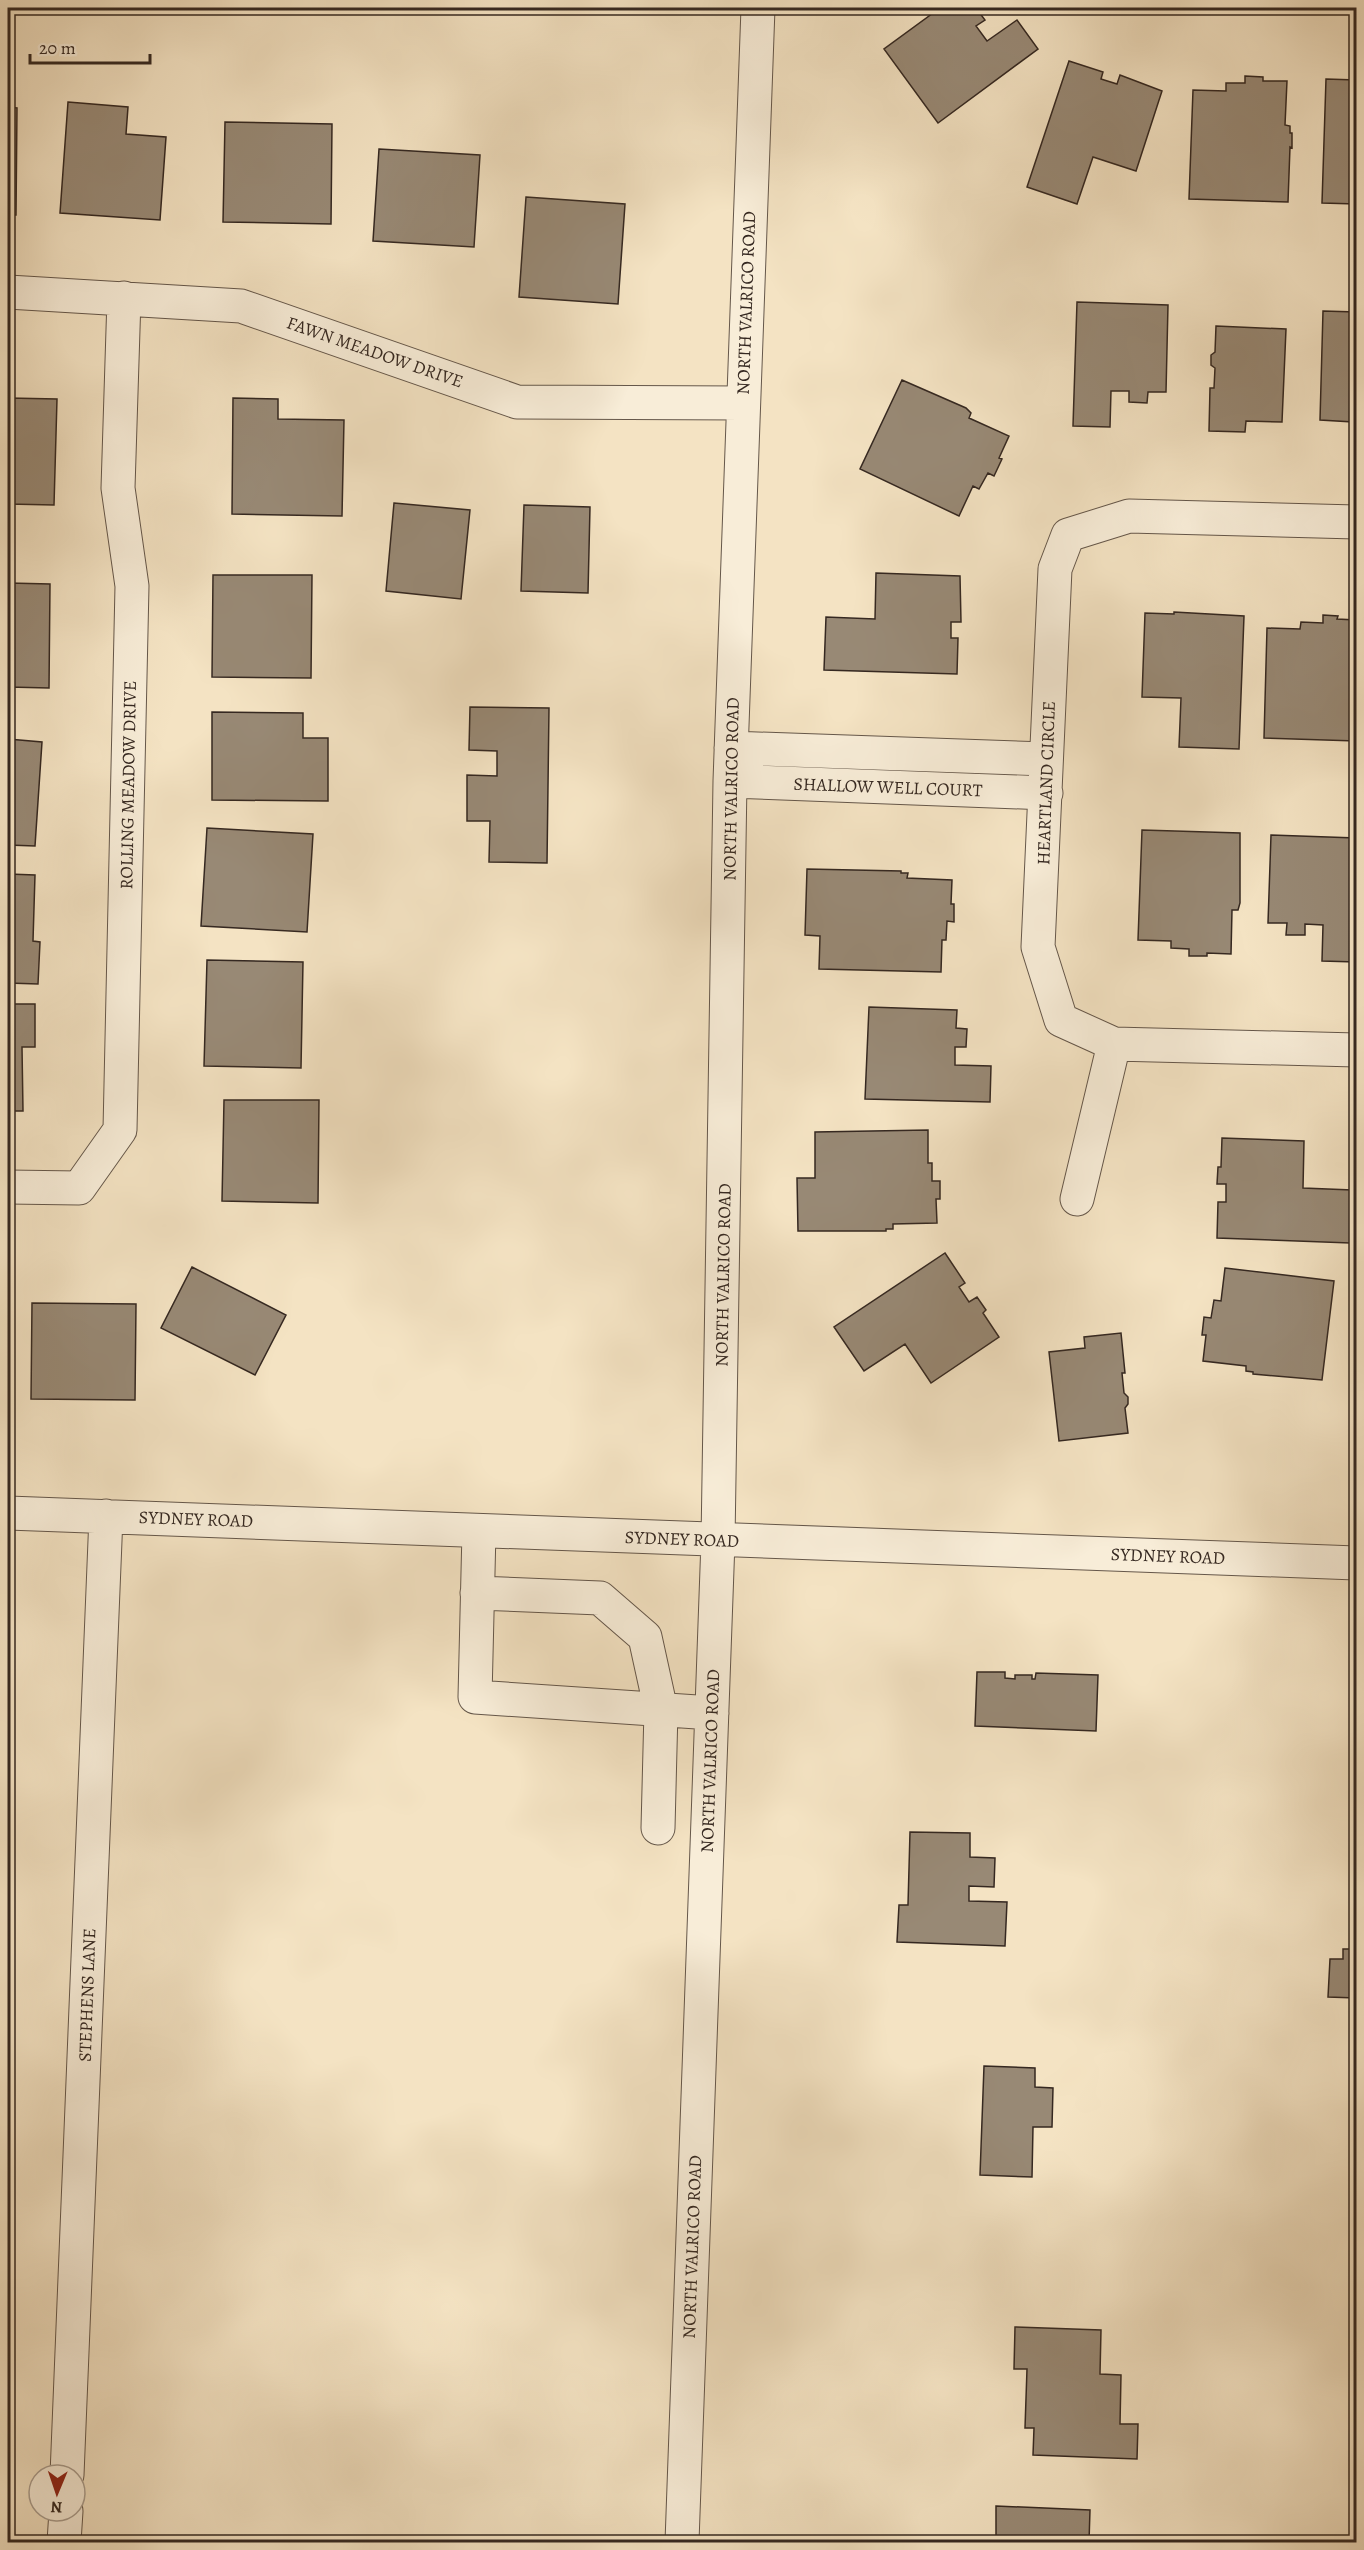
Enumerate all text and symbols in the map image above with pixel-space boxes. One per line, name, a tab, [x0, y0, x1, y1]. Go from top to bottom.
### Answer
scale bar	[30, 27, 150, 65]
text: 20 m	[39, 36, 76, 60]
street label: NORTH VALRICO ROAD	[731, 211, 761, 395]
street label: FAWN MEADOW DRIVE	[284, 311, 466, 393]
street label: ROLLING MEADOW DRIVE	[114, 680, 142, 890]
street label: NORTH VALRICO ROAD	[717, 697, 745, 881]
street label: HEARTLAND CIRCLE	[1031, 701, 1061, 865]
street label: SHALLOW WELL COURT	[793, 772, 983, 802]
street label: NORTH VALRICO ROAD	[709, 1183, 737, 1367]
street label: SYDNEY ROAD	[138, 1505, 254, 1533]
street label: SYDNEY ROAD	[624, 1525, 740, 1553]
street label: SYDNEY ROAD	[1110, 1542, 1226, 1570]
street label: NORTH VALRICO ROAD	[695, 1669, 725, 1853]
street label: STEPHENS LANE	[73, 1928, 101, 2062]
street label: NORTH VALRICO ROAD	[677, 2155, 707, 2339]
north arrow	[27, 2463, 87, 2523]
text: N	[50, 2496, 63, 2518]

